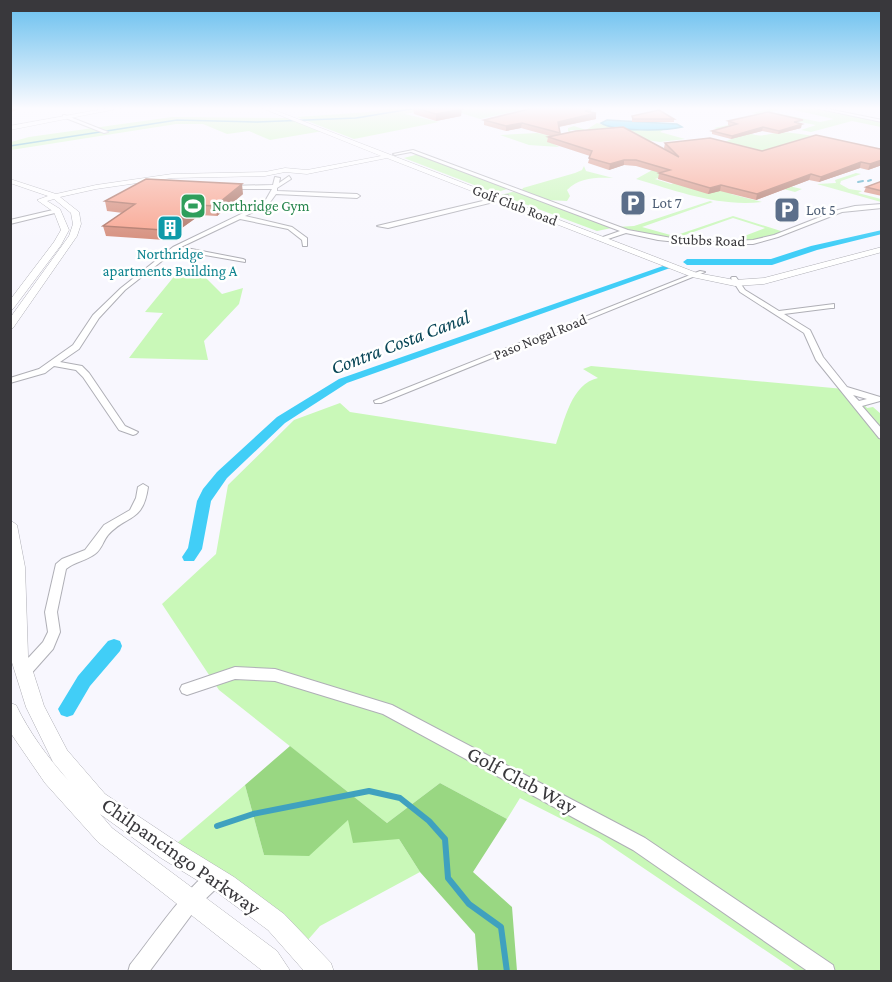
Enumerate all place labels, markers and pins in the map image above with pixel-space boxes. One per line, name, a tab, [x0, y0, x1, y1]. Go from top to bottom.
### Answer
parking icon: Lot 7	[618, 188, 648, 218]
sports icon: Northridge Gym	[178, 191, 208, 221]
place label: Lot 7	[652, 195, 682, 211]
parking icon: Lot 5	[772, 195, 802, 225]
place label: Northridge Gym	[212, 198, 310, 215]
place label: Lot 5	[806, 202, 836, 218]
building icon: Northridge apartments Building A	[155, 213, 185, 243]
place label: Northridge apartments Building A	[103, 246, 238, 280]

